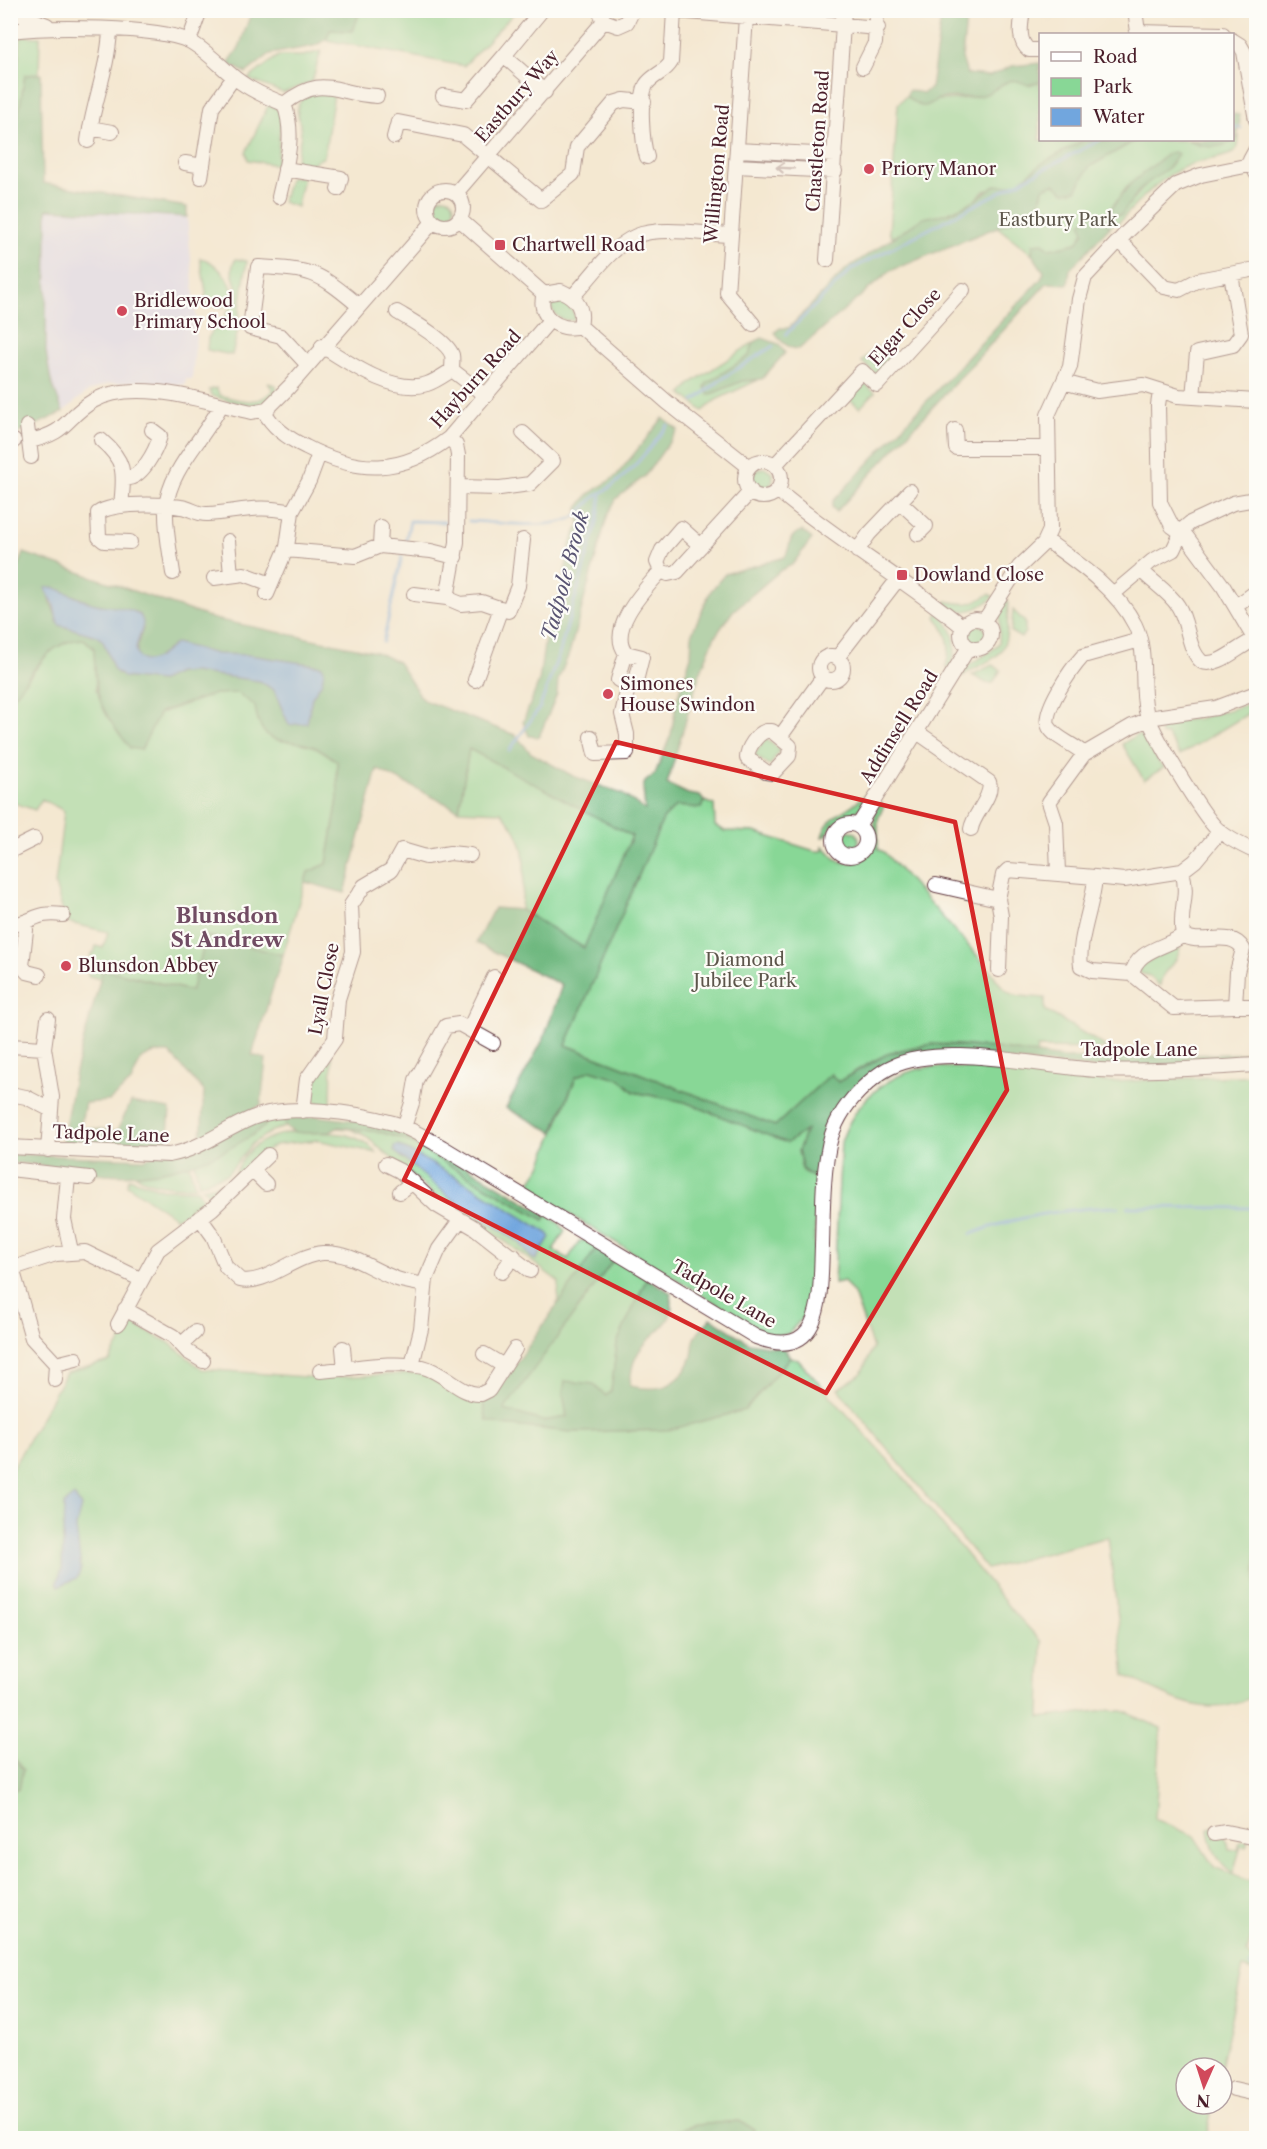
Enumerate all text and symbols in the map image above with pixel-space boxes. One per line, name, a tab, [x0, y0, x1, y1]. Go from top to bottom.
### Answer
legend	[1039, 33, 1234, 141]
street label: Eastbury Way	[471, 44, 564, 147]
text: Road	[1093, 46, 1138, 68]
street label: Chastleton Road	[802, 69, 834, 213]
text: Park	[1093, 76, 1134, 98]
street label: Willington Road	[700, 103, 734, 246]
text: Water	[1092, 106, 1145, 128]
place label: Priory Manor	[881, 158, 997, 180]
marker: Priory Manor	[862, 162, 876, 176]
one-way arrow	[776, 163, 796, 174]
park label: Eastbury Park	[999, 209, 1119, 231]
place label: Chartwell Road	[512, 234, 645, 256]
marker: Chartwell Road	[493, 238, 507, 252]
street label: Elgar Close	[864, 284, 946, 370]
place label: Bridlewood Primary School	[134, 290, 266, 333]
marker: Bridlewood Primary School	[115, 304, 129, 318]
street label: Hayburn Road	[426, 325, 526, 433]
water label: Tadpole Brook	[536, 508, 594, 643]
place label: Dowland Close	[914, 564, 1044, 586]
marker: Dowland Close	[895, 568, 909, 582]
street label: Addinsell Road	[855, 666, 943, 789]
place label: Simones House Swindon	[620, 673, 755, 716]
marker: Simones House Swindon	[601, 687, 615, 701]
district label: Blunsdon St Andrew	[170, 903, 285, 952]
street label: Lyall Close	[304, 941, 344, 1037]
park label: Diamond Jubilee Park	[690, 949, 798, 992]
place label: Blunsdon Abbey	[78, 955, 219, 977]
marker: Blunsdon Abbey	[59, 959, 73, 973]
street label: Tadpole Lane	[1080, 1039, 1198, 1061]
street label: Tadpole Lane	[52, 1121, 170, 1147]
street label: Tadpole Lane	[668, 1255, 780, 1333]
north arrow	[1174, 2056, 1234, 2116]
text: N	[1196, 2091, 1211, 2111]

